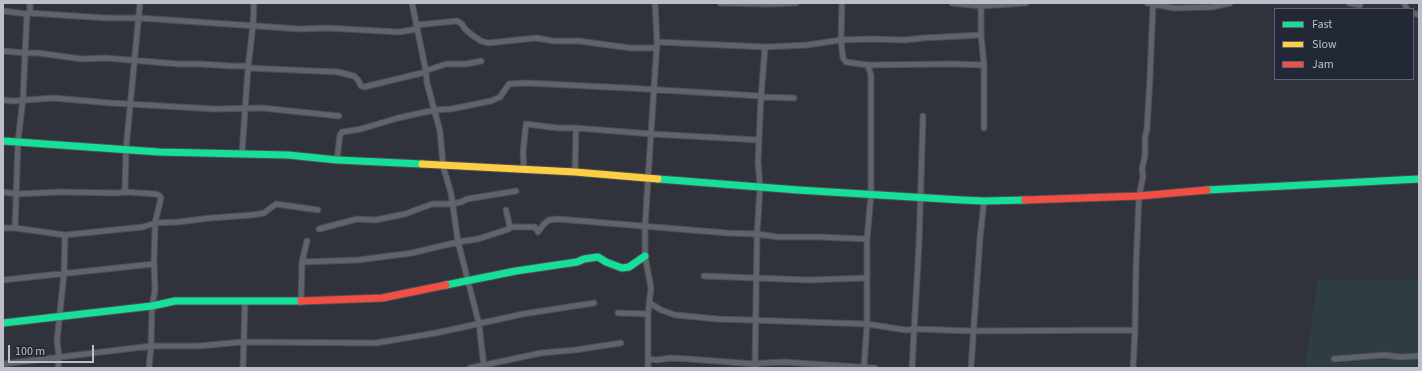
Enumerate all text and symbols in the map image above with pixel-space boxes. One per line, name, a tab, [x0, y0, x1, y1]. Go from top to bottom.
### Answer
legend	[1274, 8, 1414, 80]
text: Fast	[1312, 16, 1332, 33]
text: Slow	[1312, 36, 1337, 53]
text: Jam	[1312, 56, 1334, 73]
scale bar	[10, 337, 96, 363]
text: 100 m	[15, 343, 45, 360]

